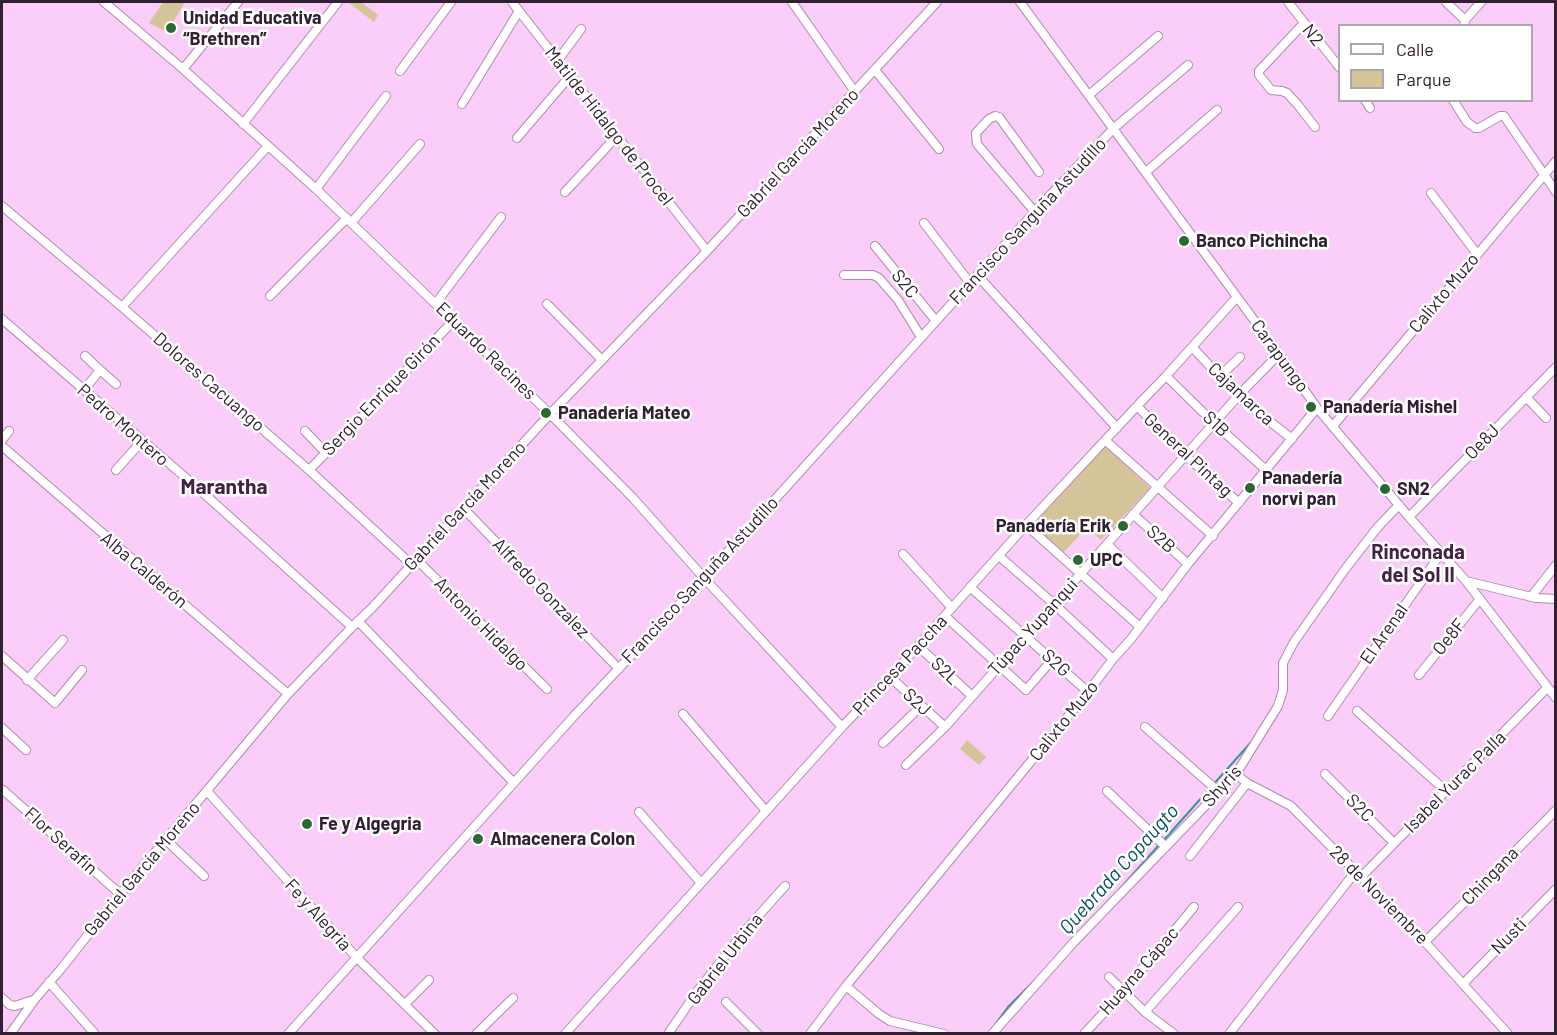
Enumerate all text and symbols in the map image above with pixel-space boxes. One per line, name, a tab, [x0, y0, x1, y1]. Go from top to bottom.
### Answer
place label: Unidad Educativa “Brethren”	[183, 7, 322, 50]
street label: N2	[1298, 20, 1328, 50]
marker: Unidad Educativa “Brethren”	[164, 21, 178, 35]
legend	[1338, 24, 1533, 102]
text: Calle	[1396, 38, 1434, 60]
street label: Matilde Hidalgo de Procel	[540, 42, 678, 210]
text: Parque	[1396, 68, 1451, 90]
street label: Gabriel García Moreno	[732, 84, 864, 222]
street label: Francisco Sanguña Astudillo	[945, 133, 1111, 309]
place label: Banco Pichincha	[1196, 230, 1328, 252]
marker: Banco Pichincha	[1177, 234, 1191, 248]
street label: Calixto Muzo	[1404, 249, 1484, 337]
street label: S2C	[887, 265, 923, 303]
street label: Eduardo Racines	[431, 298, 541, 404]
street label: Carapungo	[1246, 315, 1314, 397]
street label: Dolores Cacuango	[149, 328, 269, 436]
street label: Sergio Enrique Girón	[318, 330, 444, 460]
street label: Cajamarca	[1203, 358, 1279, 430]
street label: Pedro Montero	[73, 379, 173, 471]
place label: Panadería Mishel	[1323, 396, 1457, 418]
marker: Panadería Mishel	[1304, 400, 1318, 414]
place label: Panadería Mateo	[558, 402, 690, 424]
marker: Panadería Mateo	[539, 406, 553, 420]
street label: S1B	[1198, 407, 1234, 441]
street label: General Pintag	[1139, 408, 1237, 502]
street label: Oe8J	[1460, 420, 1504, 464]
street label: Gabriel García Moreno	[399, 437, 531, 575]
place label: Panadería norvi pan	[1262, 467, 1342, 510]
district label: Marantha	[180, 474, 268, 500]
place label: SN2	[1397, 478, 1430, 500]
marker: Panadería norvi pan	[1243, 481, 1257, 495]
marker: SN2	[1378, 482, 1392, 496]
street label: Francisco Sanguña Astudillo	[617, 492, 783, 668]
place label: Panadería Erik	[996, 515, 1111, 537]
marker: Panadería Erik	[1116, 519, 1130, 533]
street label: S2B	[1142, 520, 1180, 558]
street label: Alba Calderón	[96, 527, 192, 613]
street label: Alfredo Gonzalez	[488, 534, 594, 642]
district label: Rinconada del Sol II	[1371, 540, 1465, 587]
place label: UPC	[1090, 549, 1123, 571]
marker: UPC	[1071, 553, 1085, 567]
street label: Antonio Hidalgo	[430, 573, 532, 675]
street label: Túpac Yupanqui	[984, 574, 1082, 680]
street label: El Arenal	[1355, 600, 1413, 668]
street label: Princesa Paccha	[848, 610, 952, 720]
street label: Oe8F	[1428, 615, 1470, 659]
street label: S2G	[1037, 645, 1075, 681]
street label: S2L	[927, 653, 963, 689]
street label: Calixto Muzo	[1025, 676, 1103, 766]
street label: S2J	[898, 684, 936, 720]
street label: Isabel Yurac Palla	[1400, 727, 1510, 837]
street label: Shyris	[1198, 761, 1246, 811]
street label: S2C	[1341, 789, 1379, 827]
street label: Gabriel García Moreno	[79, 797, 205, 941]
water label: Quebrada Copaugto	[1054, 799, 1184, 939]
street label: Flor Serafin	[20, 803, 102, 879]
place label: Fe y Algegria	[319, 813, 421, 835]
marker: Fe y Algegria	[300, 817, 314, 831]
place label: Almacenera Colon	[490, 828, 635, 850]
marker: Almacenera Colon	[471, 832, 485, 846]
street label: 28 de Noviembre	[1325, 841, 1433, 949]
street label: Chingana	[1457, 842, 1523, 910]
street label: Fe y Alegria	[280, 875, 356, 955]
street label: Gabriel Urbina	[683, 909, 767, 1009]
street label: Nusti	[1487, 914, 1531, 958]
street label: Huayna Cápac	[1095, 922, 1183, 1020]

